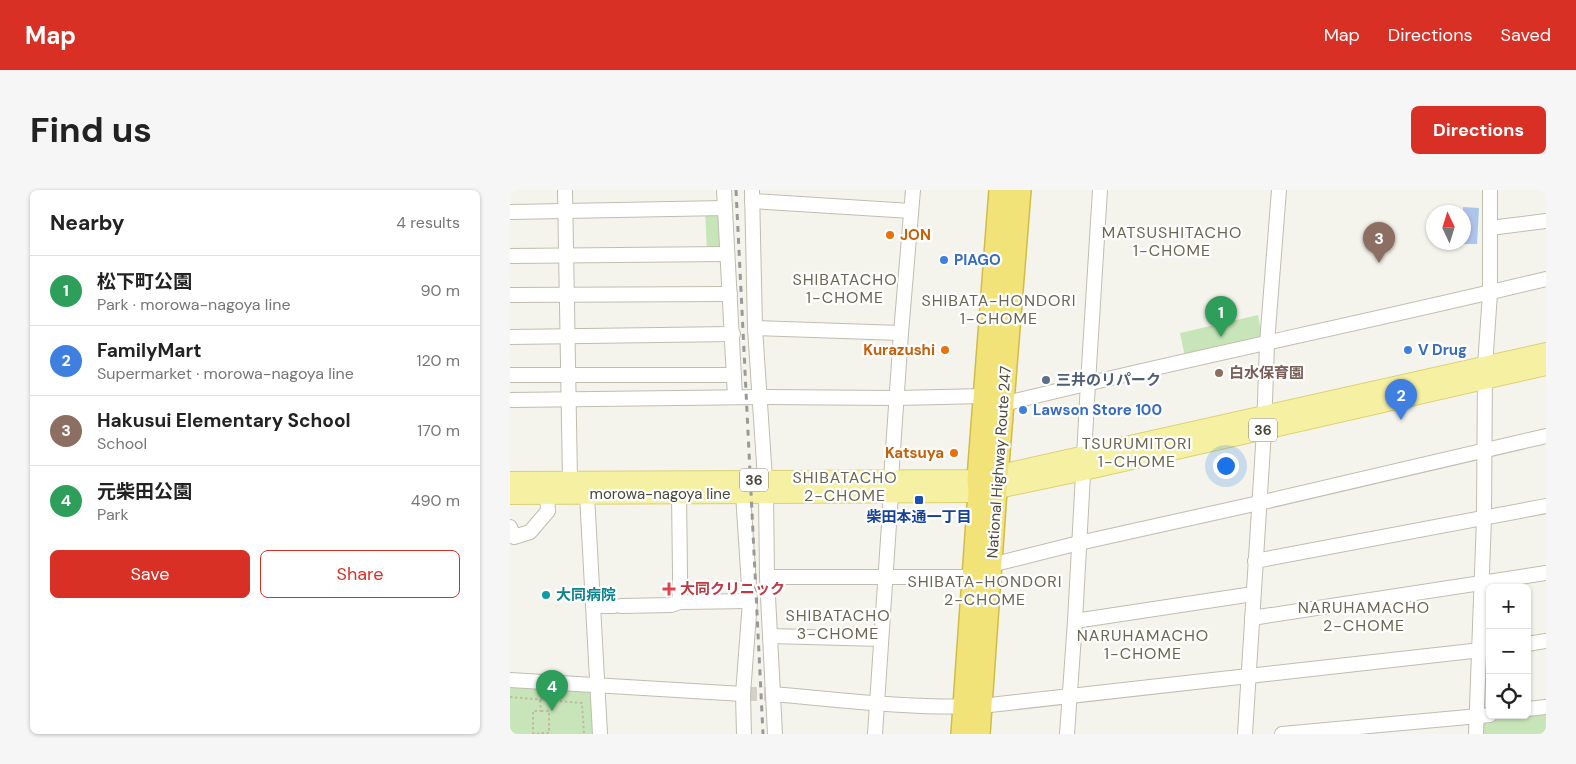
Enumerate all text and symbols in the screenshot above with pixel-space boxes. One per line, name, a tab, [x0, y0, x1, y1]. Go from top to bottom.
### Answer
text: Map	[25, 20, 76, 51]
text: Map	[1324, 23, 1360, 47]
text: Directions	[1388, 23, 1473, 47]
text: Saved	[1501, 23, 1551, 47]
button: Directions	[1411, 106, 1546, 154]
text: Find us	[30, 107, 152, 153]
north arrow	[1426, 205, 1471, 250]
text: Nearby	[50, 209, 124, 237]
text: 4 results	[396, 212, 460, 233]
district label: MATSUSHITACHO 1-CHOME	[1102, 222, 1242, 261]
pin: 3	[1363, 222, 1395, 263]
place label: JON	[900, 225, 931, 245]
marker: JON	[884, 229, 896, 241]
place label: PIAGO	[954, 250, 1001, 270]
marker: PIAGO	[938, 254, 950, 266]
text: 松下町公園	[97, 269, 192, 294]
district label: SHIBATACHO 1-CHOME	[792, 269, 898, 308]
text: 1	[63, 280, 69, 301]
text: 90 m	[420, 280, 460, 301]
district label: SHIBATA-HONDORI 1-CHOME	[921, 290, 1077, 329]
text: Park · morowa-nagoya line	[97, 294, 291, 315]
pin: 1	[1205, 296, 1237, 337]
text: FamilyMart	[97, 338, 201, 363]
place label: Kurazushi	[863, 340, 935, 360]
place label: V Drug	[1418, 340, 1467, 360]
marker: Kurazushi	[939, 344, 951, 356]
marker: V Drug	[1402, 344, 1414, 356]
text: 2	[61, 350, 71, 371]
text: 120 m	[416, 350, 460, 371]
text: Supermarket · morowa-nagoya line	[97, 363, 354, 384]
place label: 白水保育園	[1229, 363, 1304, 383]
street label: National Highway Route 247	[982, 365, 1016, 559]
marker: 白水保育園	[1213, 367, 1225, 379]
place label: 三井のリパーク	[1056, 370, 1161, 390]
marker: 三井のリパーク	[1040, 374, 1052, 386]
pin: 2	[1385, 379, 1417, 420]
place label: Lawson Store 100	[1033, 400, 1162, 420]
marker: Lawson Store 100	[1017, 404, 1029, 416]
text: Hakusui Elementary School	[97, 408, 351, 433]
road number: 36	[1249, 418, 1277, 442]
text: 3	[61, 420, 71, 441]
text: 170 m	[417, 420, 460, 441]
text: School	[97, 433, 147, 454]
district label: TSURUMITORI 1-CHOME	[1082, 433, 1192, 472]
place label: Katsuya	[885, 443, 944, 463]
marker: Katsuya	[948, 447, 960, 459]
your location	[1213, 453, 1239, 479]
district label: SHIBATACHO 2-CHOME	[792, 467, 898, 506]
road number: 36	[740, 468, 768, 492]
text: 元柴田公園	[97, 479, 192, 504]
street label: morowa-nagoya line	[590, 484, 730, 504]
text: 4	[61, 490, 71, 511]
text: 490 m	[411, 490, 460, 511]
marker: 柴田本通一丁目	[913, 494, 925, 506]
text: Park	[97, 504, 129, 525]
place label: 柴田本通一丁目	[866, 507, 972, 527]
button: Save	[50, 550, 250, 598]
button: Share	[260, 550, 460, 598]
district label: SHIBATA-HONDORI 2-CHOME	[907, 571, 1063, 610]
place label: 大同クリニック	[680, 579, 785, 599]
marker: 大同クリニック	[662, 582, 676, 596]
map controls	[1486, 584, 1531, 719]
button: +	[1486, 584, 1531, 629]
place label: 大同病院	[556, 585, 616, 605]
marker: 大同病院	[540, 589, 552, 601]
district label: NARUHAMACHO 2-CHOME	[1298, 597, 1430, 636]
district label: SHIBATACHO 3-CHOME	[785, 605, 891, 644]
district label: NARUHAMACHO 1-CHOME	[1077, 625, 1209, 664]
button: −	[1486, 629, 1531, 674]
pin: 4	[536, 670, 568, 711]
button: locate	[1486, 674, 1531, 719]

